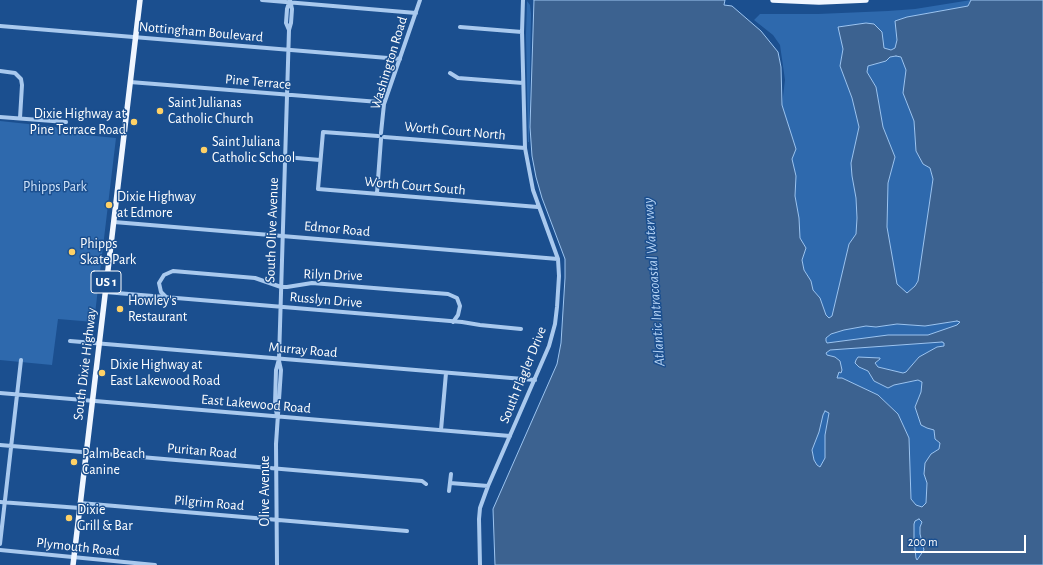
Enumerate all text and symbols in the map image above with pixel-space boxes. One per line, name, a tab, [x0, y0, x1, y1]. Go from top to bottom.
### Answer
street label: Washington Road	[367, 14, 411, 112]
street label: Nottingham Boulevard	[138, 18, 264, 46]
street label: Pine Terrace	[224, 71, 292, 93]
place label: Saint Julianas Catholic Church	[168, 95, 254, 128]
place label: Dixie Highway at Pine Terrace Road	[30, 106, 126, 138]
marker: Saint Julianas Catholic Church	[155, 106, 165, 116]
marker: Dixie Highway at Pine Terrace Road	[129, 117, 139, 127]
street label: Worth Court North	[404, 118, 506, 144]
place label: Saint Juliana Catholic School	[212, 134, 295, 166]
marker: Saint Juliana Catholic School	[199, 145, 209, 155]
street label: Worth Court South	[364, 173, 466, 199]
street label: South Olive Avenue	[262, 177, 282, 283]
park label: Phipps Park	[23, 179, 87, 195]
place label: Dixie Highway at Edmore	[117, 189, 196, 222]
water label: Atlantic Intracoastal Waterway	[639, 197, 669, 367]
marker: Dixie Highway at Edmore	[104, 200, 114, 210]
street label: Edmor Road	[303, 218, 371, 240]
place label: Phipps Skate Park	[80, 236, 136, 268]
marker: Phipps Skate Park	[67, 247, 77, 257]
street label: Rilyn Drive	[303, 266, 363, 284]
road number: US 1	[91, 271, 121, 293]
street label: Russlyn Drive	[289, 288, 363, 312]
place label: Howley's Restaurant	[128, 293, 187, 326]
marker: Howley's Restaurant	[115, 304, 125, 314]
street label: South Dixie Highway	[70, 307, 100, 421]
street label: South Flagler Drive	[496, 324, 550, 426]
street label: Murray Road	[268, 339, 338, 361]
place label: Dixie Highway at East Lakewood Road	[110, 357, 220, 390]
marker: Dixie Highway at East Lakewood Road	[97, 368, 107, 378]
street label: East Lakewood Road	[200, 391, 312, 417]
street label: Puritan Road	[166, 440, 238, 462]
place label: Palm Beach Canine	[82, 446, 145, 478]
street label: Olive Avenue	[257, 455, 273, 527]
marker: Palm Beach Canine	[69, 457, 79, 467]
street label: Pilgrim Road	[173, 492, 245, 514]
place label: Dixie Grill & Bar	[77, 502, 133, 534]
marker: Dixie Grill & Bar	[64, 513, 74, 523]
scale bar	[903, 527, 1028, 553]
street label: Plymouth Road	[35, 534, 121, 560]
text: 200 m	[908, 536, 938, 548]

